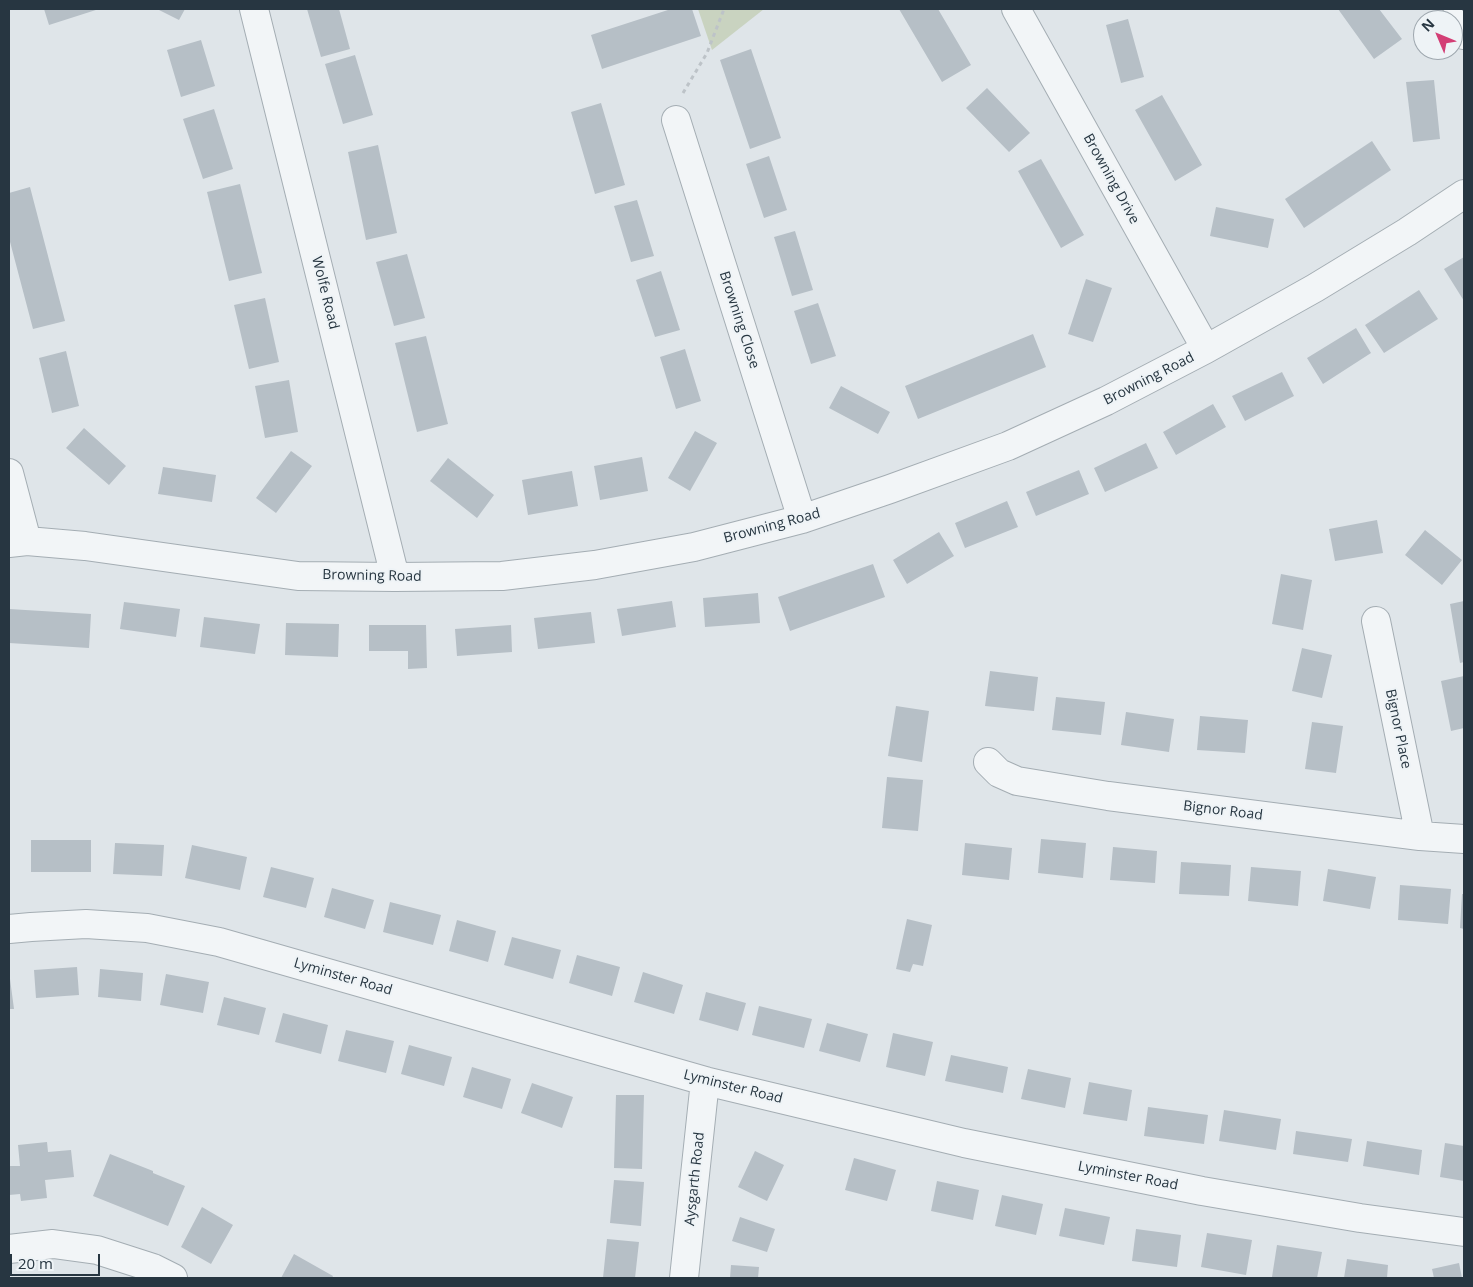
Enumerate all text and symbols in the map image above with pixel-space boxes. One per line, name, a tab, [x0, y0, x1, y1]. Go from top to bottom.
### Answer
north arrow	[1413, 10, 1463, 60]
text: N	[1417, 14, 1438, 35]
street label: Browning Drive	[1079, 131, 1143, 227]
street label: Wolfe Road	[308, 255, 342, 331]
street label: Browning Close	[715, 269, 763, 371]
street label: Browning Road	[1101, 349, 1197, 409]
street label: Browning Road	[722, 505, 822, 547]
street label: Browning Road	[322, 567, 422, 585]
street label: Bignor Place	[1381, 688, 1415, 770]
street label: Bignor Road	[1182, 798, 1264, 824]
street label: Lyminster Road	[292, 955, 394, 999]
street label: Lyminster Road	[682, 1067, 784, 1107]
street label: Aysgarth Road	[682, 1131, 708, 1227]
street label: Lyminster Road	[1076, 1158, 1180, 1194]
scale bar	[12, 1244, 102, 1276]
text: 20 m	[18, 1253, 53, 1273]

